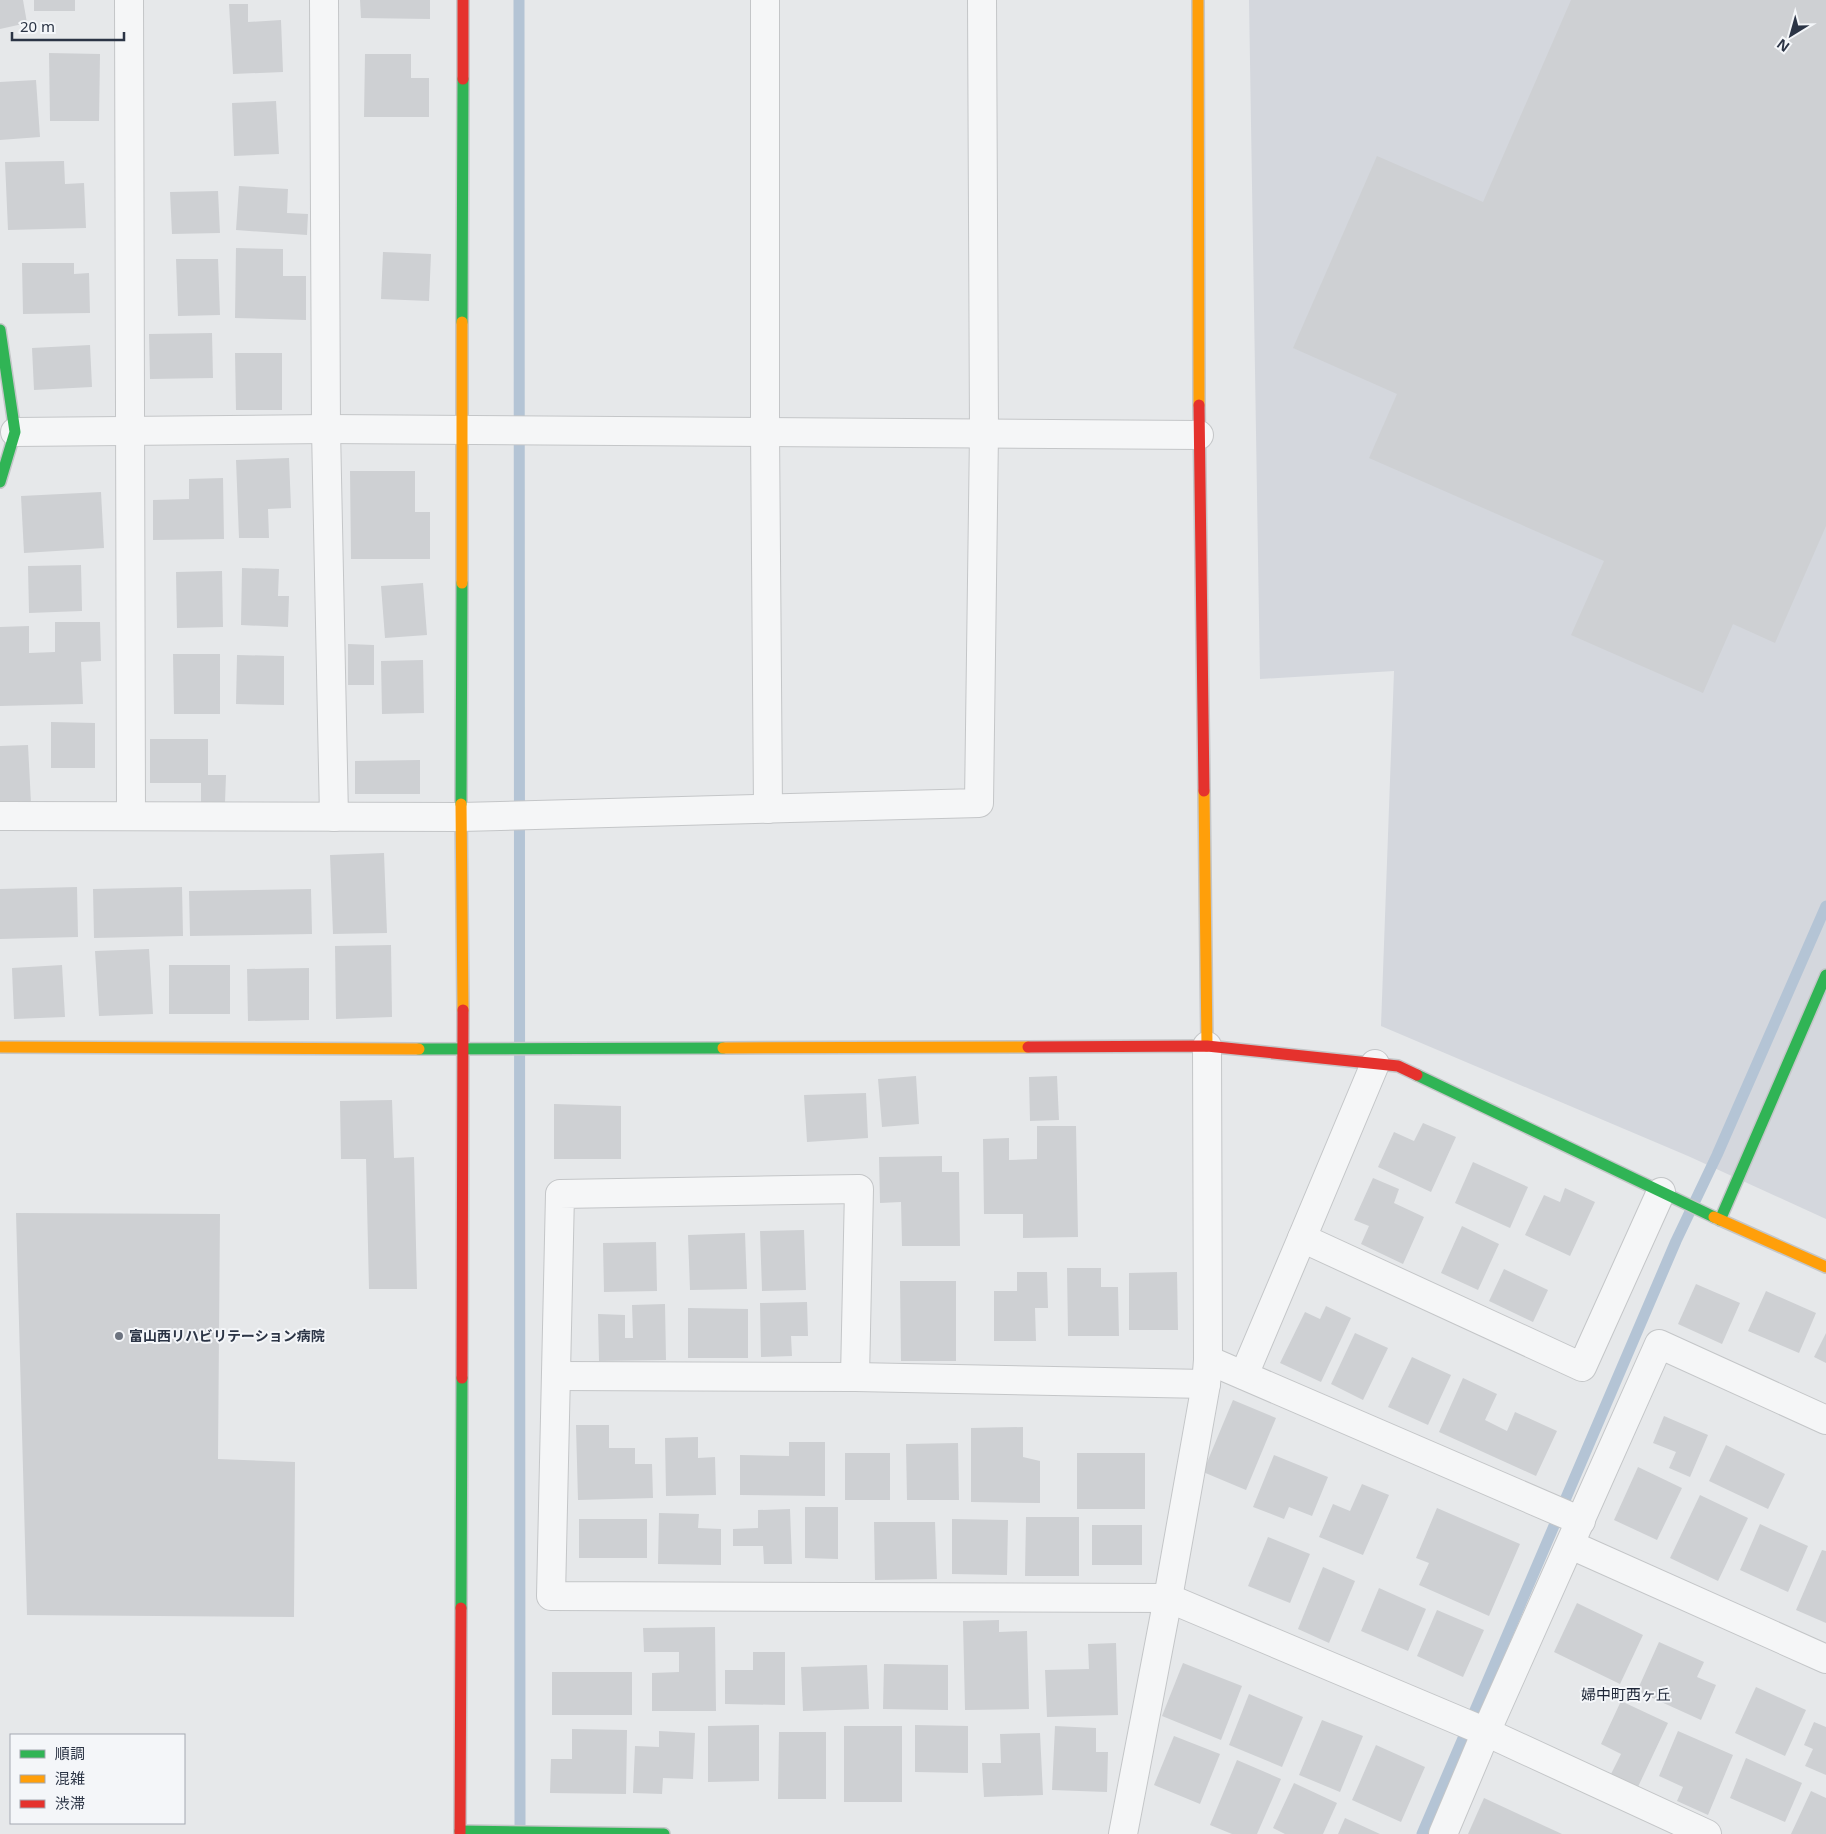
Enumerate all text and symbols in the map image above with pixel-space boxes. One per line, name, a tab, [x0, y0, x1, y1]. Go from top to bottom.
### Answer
scale bar	[12, 10, 125, 42]
north arrow	[1766, 10, 1816, 60]
text: 20 m	[20, 16, 55, 36]
text: N	[1773, 35, 1793, 57]
place label: 富山西リハビリテーション病院	[129, 1326, 325, 1345]
marker: 富山西リハビリテーション病院	[113, 1330, 125, 1342]
district label: 婦中町西ヶ丘	[1581, 1684, 1671, 1704]
legend	[10, 1734, 185, 1824]
text: 順調	[55, 1743, 85, 1763]
text: 混雑	[55, 1768, 85, 1788]
text: 渋滞	[55, 1793, 85, 1813]

